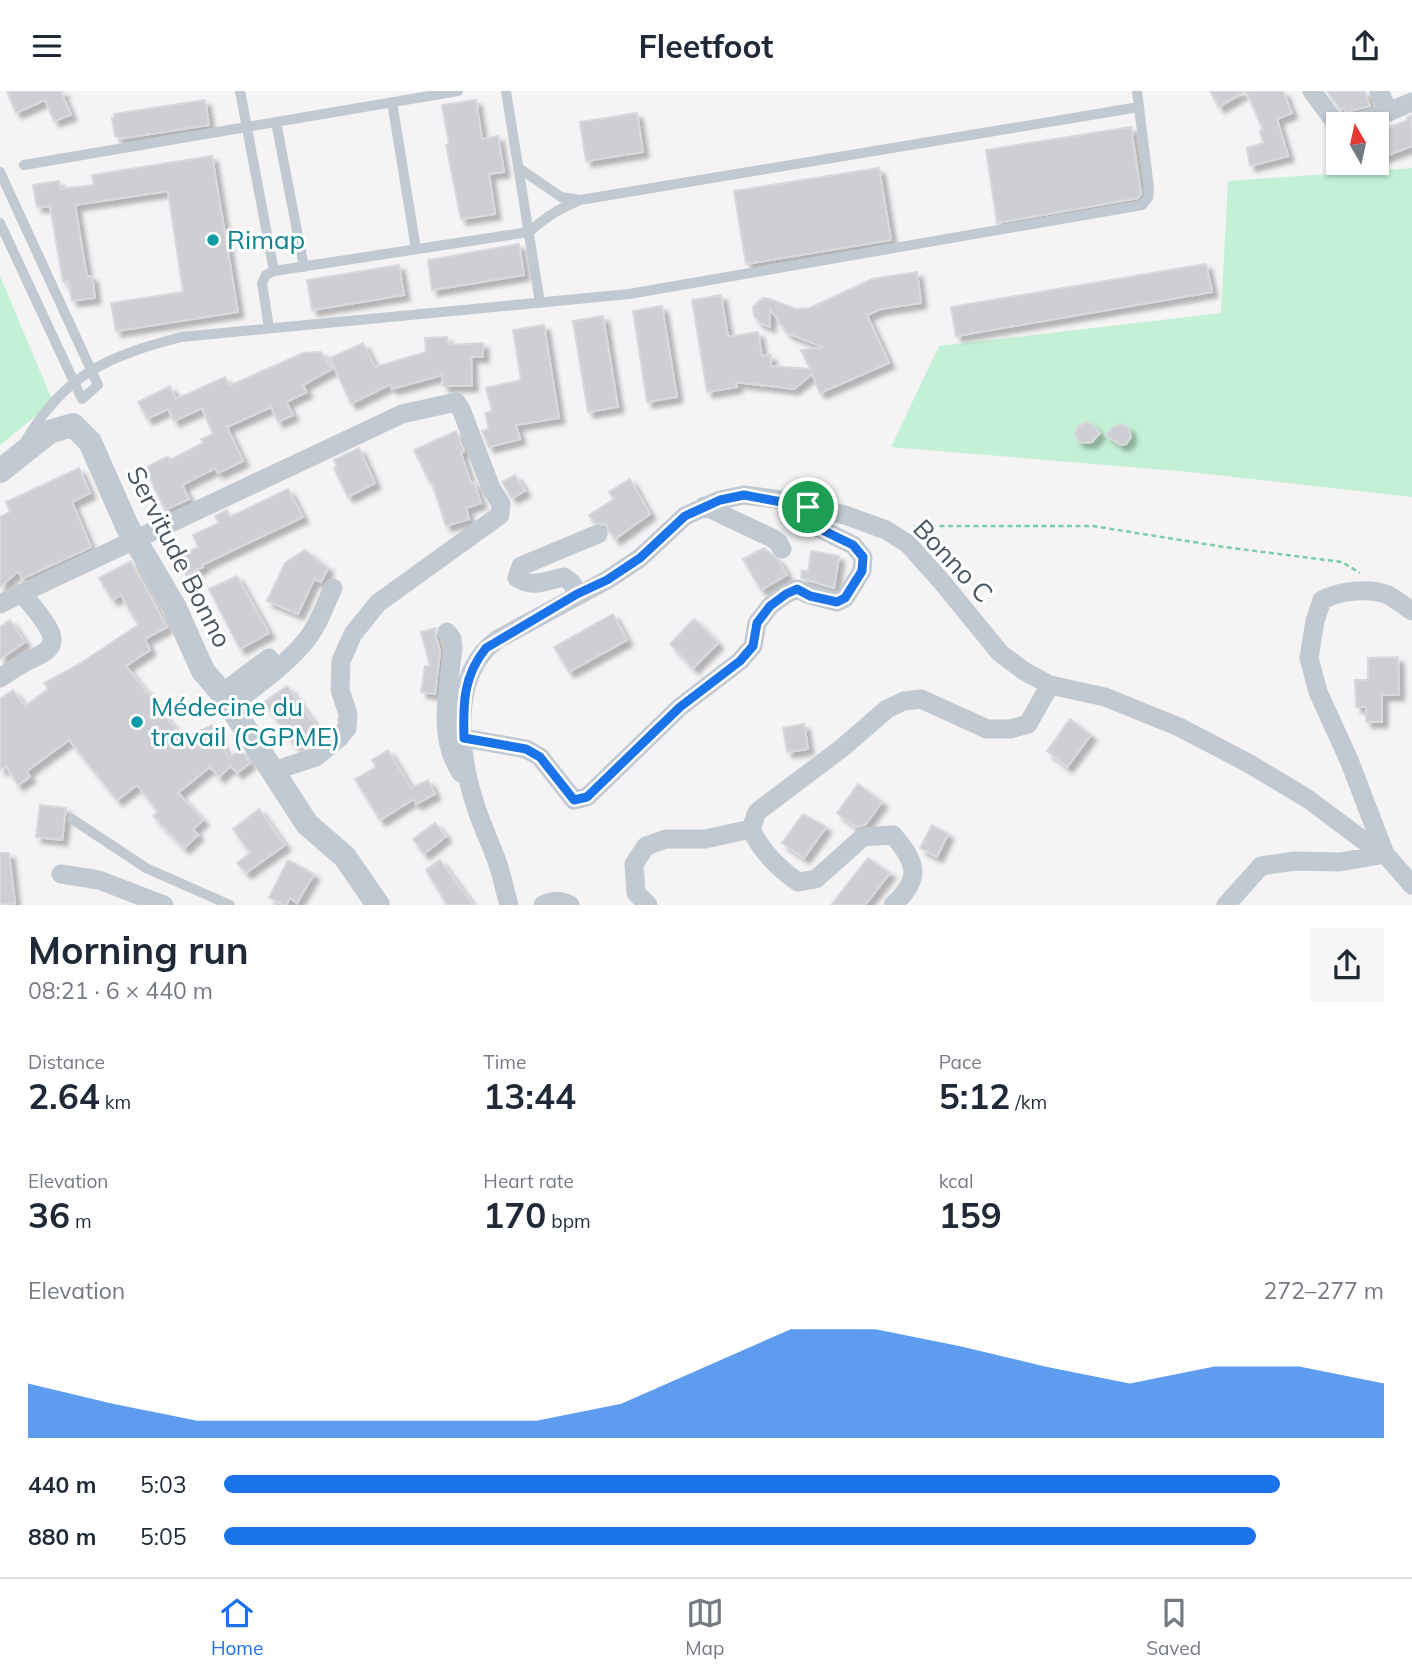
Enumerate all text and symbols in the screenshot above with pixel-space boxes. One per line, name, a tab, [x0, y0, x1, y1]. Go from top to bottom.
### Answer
text: Fleetfoot	[639, 26, 773, 66]
icon: menu	[28, 27, 66, 65]
icon: share	[1346, 27, 1384, 65]
north arrow	[1326, 112, 1390, 175]
map controls	[1326, 112, 1389, 175]
place label: Rimap	[227, 223, 305, 256]
marker: Rimap	[205, 232, 221, 248]
street label: Servitude Bonno	[120, 461, 239, 653]
pin	[778, 477, 838, 537]
icon: arrive	[789, 488, 827, 526]
street label: Bonno C	[906, 512, 1000, 609]
place label: Médecine du travail (CGPME)	[151, 690, 340, 753]
marker: Médecine du travail (CGPME)	[129, 714, 145, 730]
text: Morning run	[28, 926, 249, 974]
button: share	[1310, 928, 1384, 1002]
text: 08:21 · 6 × 440 m	[28, 976, 213, 1005]
text: Distance	[28, 1050, 105, 1074]
text: Time	[483, 1050, 526, 1074]
text: Pace	[939, 1050, 982, 1074]
text: 2.64	[28, 1074, 100, 1118]
text: 13:44	[483, 1074, 576, 1118]
text: 5:12	[939, 1074, 1010, 1118]
text: km	[100, 1090, 131, 1114]
text: /km	[1010, 1090, 1047, 1114]
text: Elevation	[28, 1169, 108, 1193]
text: Heart rate	[483, 1169, 574, 1193]
text: kcal	[939, 1169, 973, 1193]
text: 36	[28, 1193, 70, 1237]
text: 170	[483, 1193, 546, 1237]
text: 159	[939, 1193, 1002, 1237]
text: m	[70, 1209, 92, 1233]
text: bpm	[546, 1209, 591, 1233]
text: Elevation	[28, 1276, 125, 1305]
text: 272–277 m	[1263, 1276, 1384, 1305]
text: 440 m	[28, 1470, 96, 1499]
text: 5:03	[140, 1470, 187, 1499]
text: 880 m	[28, 1522, 96, 1551]
text: 5:05	[140, 1522, 187, 1551]
tab: Home	[211, 1594, 263, 1660]
tab: Map	[685, 1594, 724, 1660]
tab: Saved	[1146, 1594, 1201, 1660]

